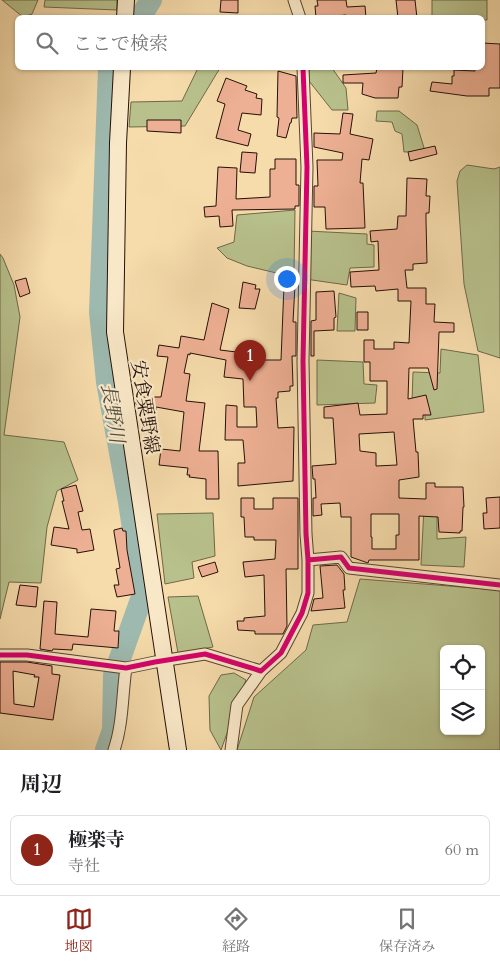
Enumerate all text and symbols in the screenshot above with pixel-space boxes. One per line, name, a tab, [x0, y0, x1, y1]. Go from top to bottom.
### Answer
search box	[15, 15, 485, 70]
icon: search	[33, 29, 61, 57]
text: ここで検索	[73, 31, 168, 57]
your location	[274, 266, 300, 292]
pin: 1	[234, 340, 266, 381]
street label: 安食粟野線	[125, 358, 165, 456]
water label: 長野川	[94, 381, 131, 447]
map controls	[440, 645, 485, 735]
button: locate	[440, 645, 485, 690]
button: layers	[440, 690, 485, 735]
text: 周辺	[20, 770, 62, 799]
text: 極楽寺	[68, 827, 125, 853]
text: 1	[33, 839, 41, 861]
text: 60 m	[445, 839, 479, 861]
text: 寺社	[68, 855, 100, 877]
tab: 地図	[65, 905, 93, 956]
tab: 経路	[222, 905, 250, 956]
tab: 保存済み	[379, 905, 435, 956]

